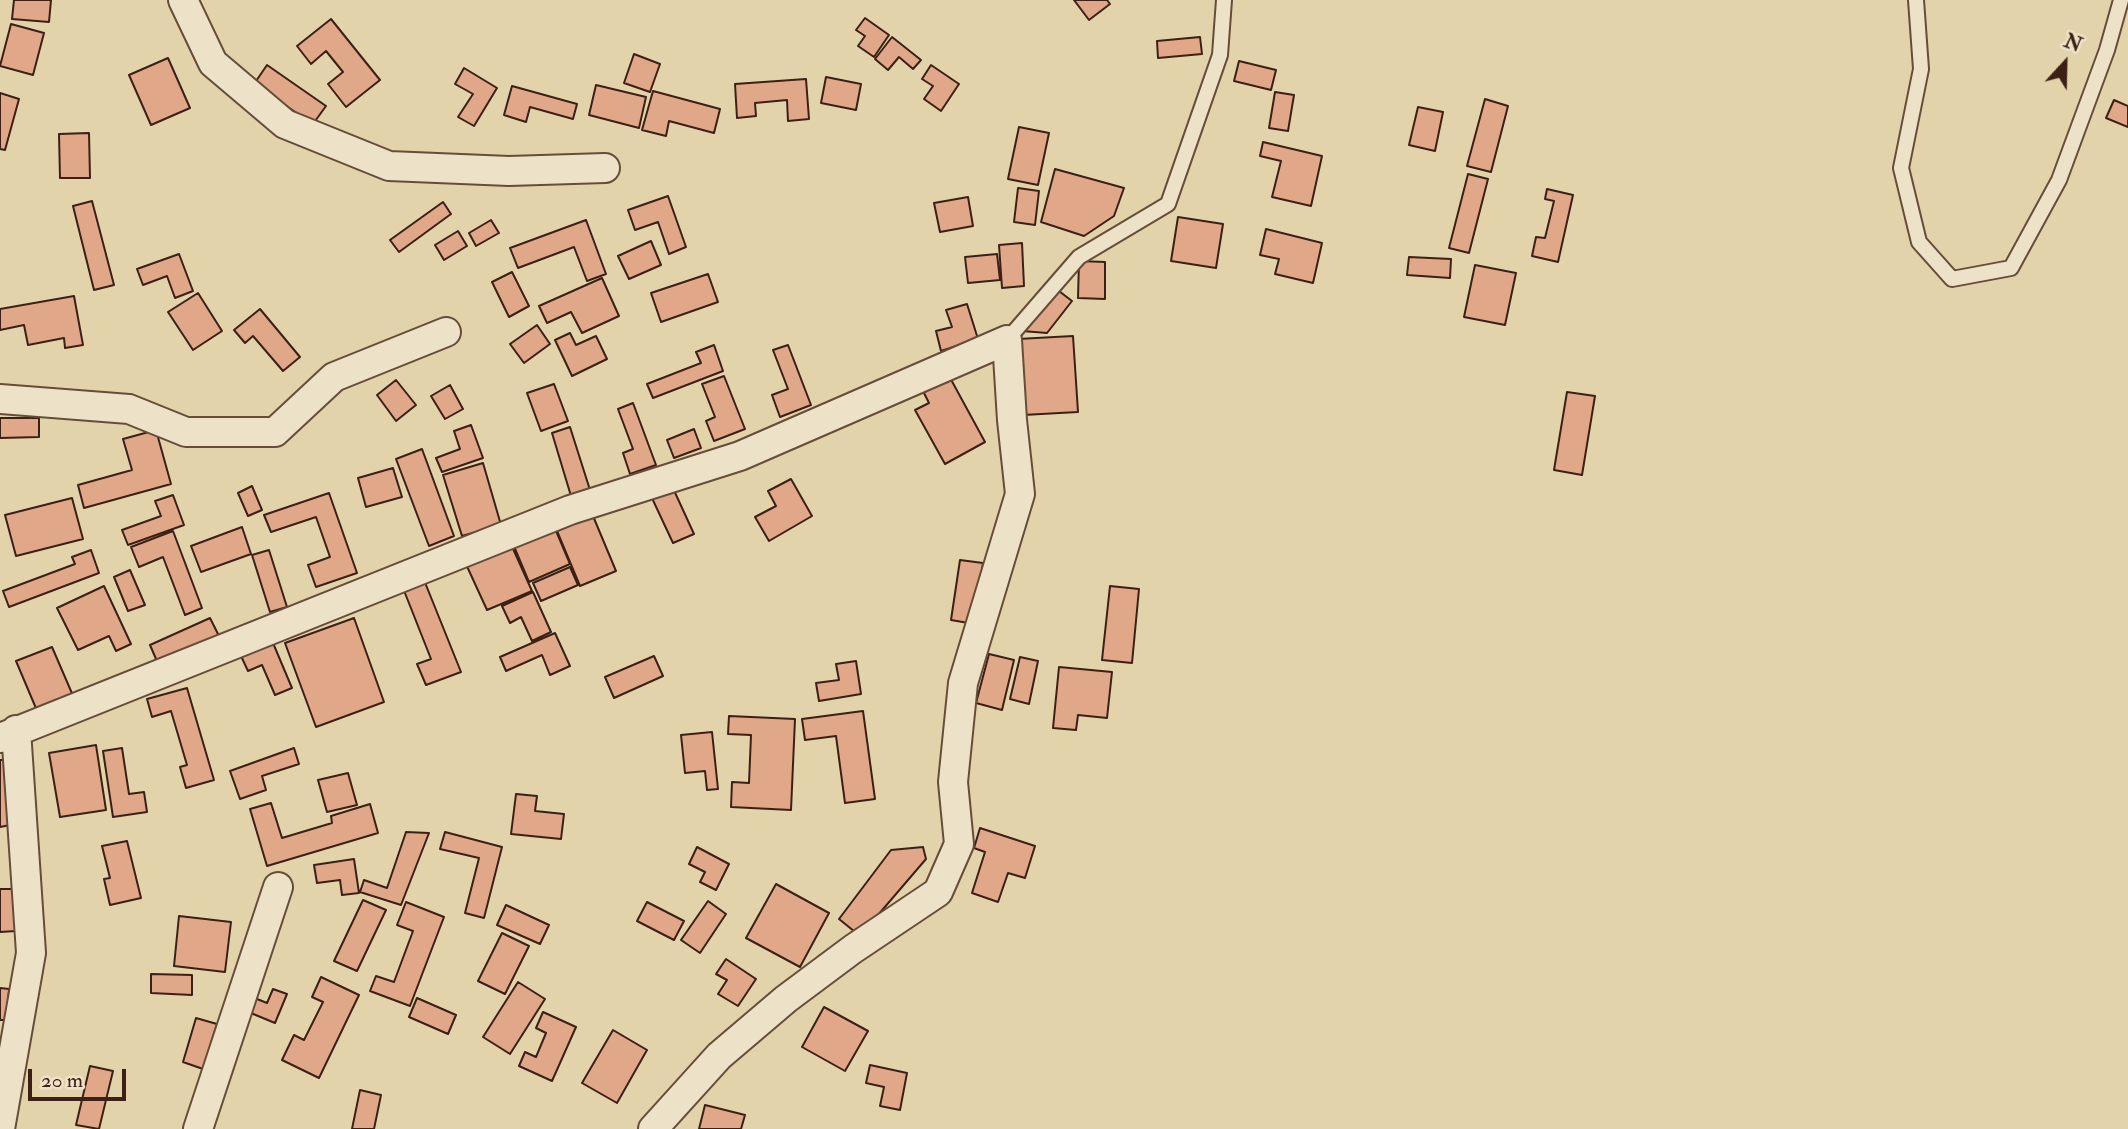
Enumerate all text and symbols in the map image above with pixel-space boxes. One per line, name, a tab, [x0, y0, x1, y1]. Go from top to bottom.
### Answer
north arrow	[2030, 28, 2100, 98]
text: N	[2060, 29, 2085, 58]
scale bar	[32, 1056, 130, 1100]
text: 20 m	[41, 1067, 83, 1094]

